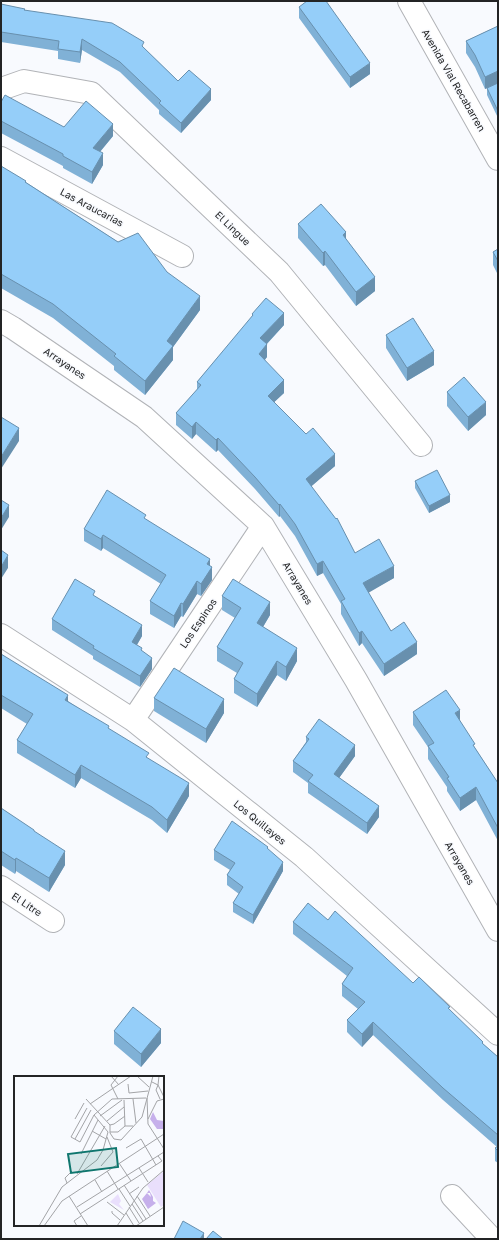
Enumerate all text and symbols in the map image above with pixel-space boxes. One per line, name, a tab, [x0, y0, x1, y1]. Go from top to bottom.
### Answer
street label: Avenida Vial Recabarren	[420, 27, 488, 133]
street label: Las Araucarias	[58, 185, 126, 229]
street label: El Lingue	[213, 208, 253, 248]
street label: Arrayanes	[42, 345, 88, 381]
street label: Arrayanes	[280, 559, 316, 607]
street label: Los Espinos	[177, 596, 219, 650]
street label: Los Quillayes	[231, 797, 289, 847]
street label: Arrayanes	[443, 839, 477, 887]
street label: El Litre	[10, 890, 45, 919]
inset map	[14, 1076, 164, 1226]

